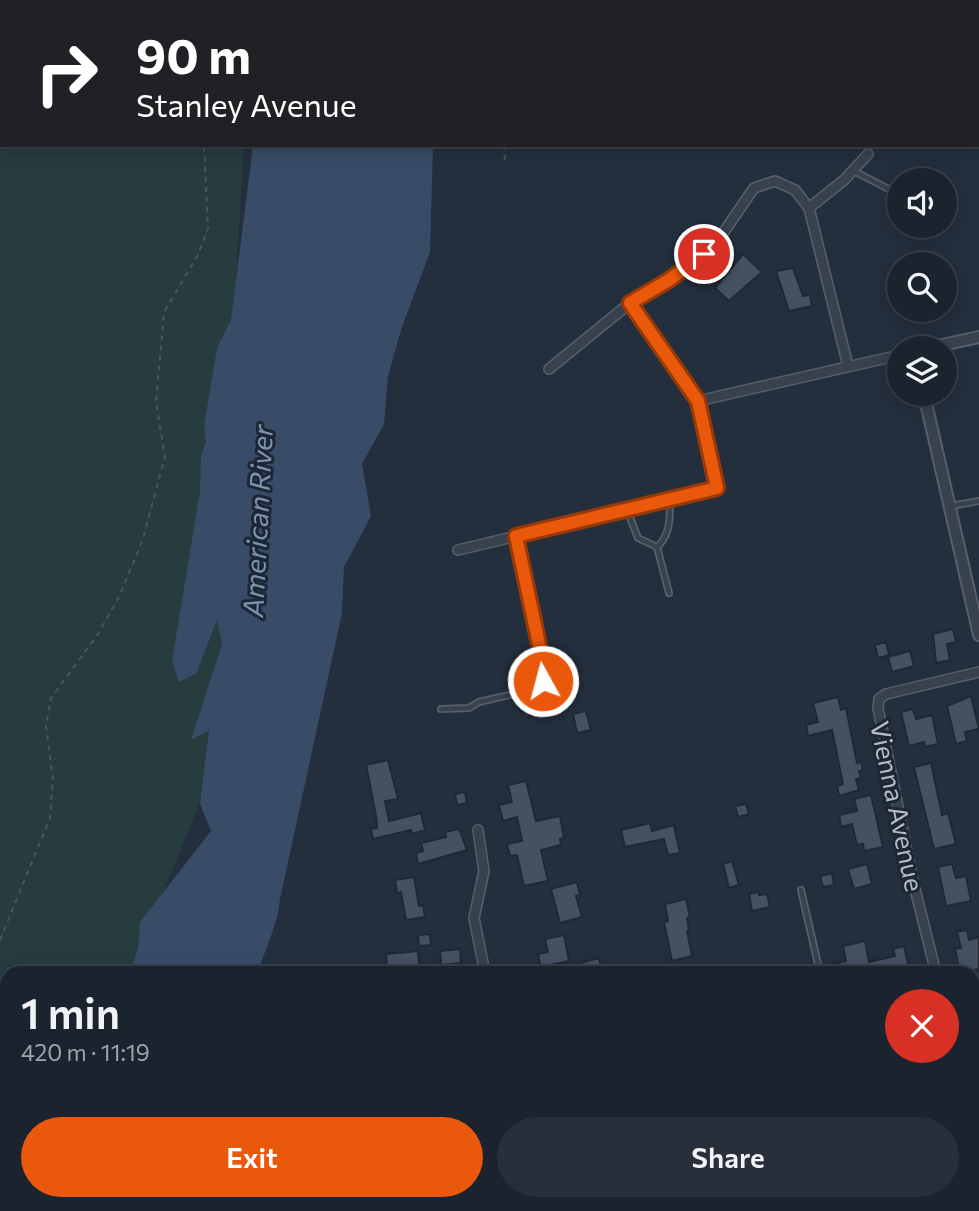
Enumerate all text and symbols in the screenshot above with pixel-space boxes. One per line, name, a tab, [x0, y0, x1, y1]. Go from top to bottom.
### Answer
text: 90 m	[136, 24, 251, 84]
icon: right	[21, 28, 112, 119]
text: Stanley Avenue	[136, 84, 357, 124]
map controls	[887, 168, 957, 406]
button: sound	[887, 168, 957, 238]
pin	[674, 224, 734, 284]
icon: arrive	[685, 235, 723, 273]
button: search	[887, 252, 957, 322]
button: layers	[887, 336, 957, 406]
water label: American River	[235, 423, 279, 619]
position arrow	[506, 644, 580, 718]
street label: Vienna Avenue	[865, 718, 931, 894]
text: 1 min	[21, 986, 120, 1038]
button: close	[885, 989, 959, 1063]
text: 420 m · 11:19	[21, 1038, 150, 1066]
button: Exit	[21, 1117, 483, 1197]
button: Share	[497, 1117, 959, 1197]

